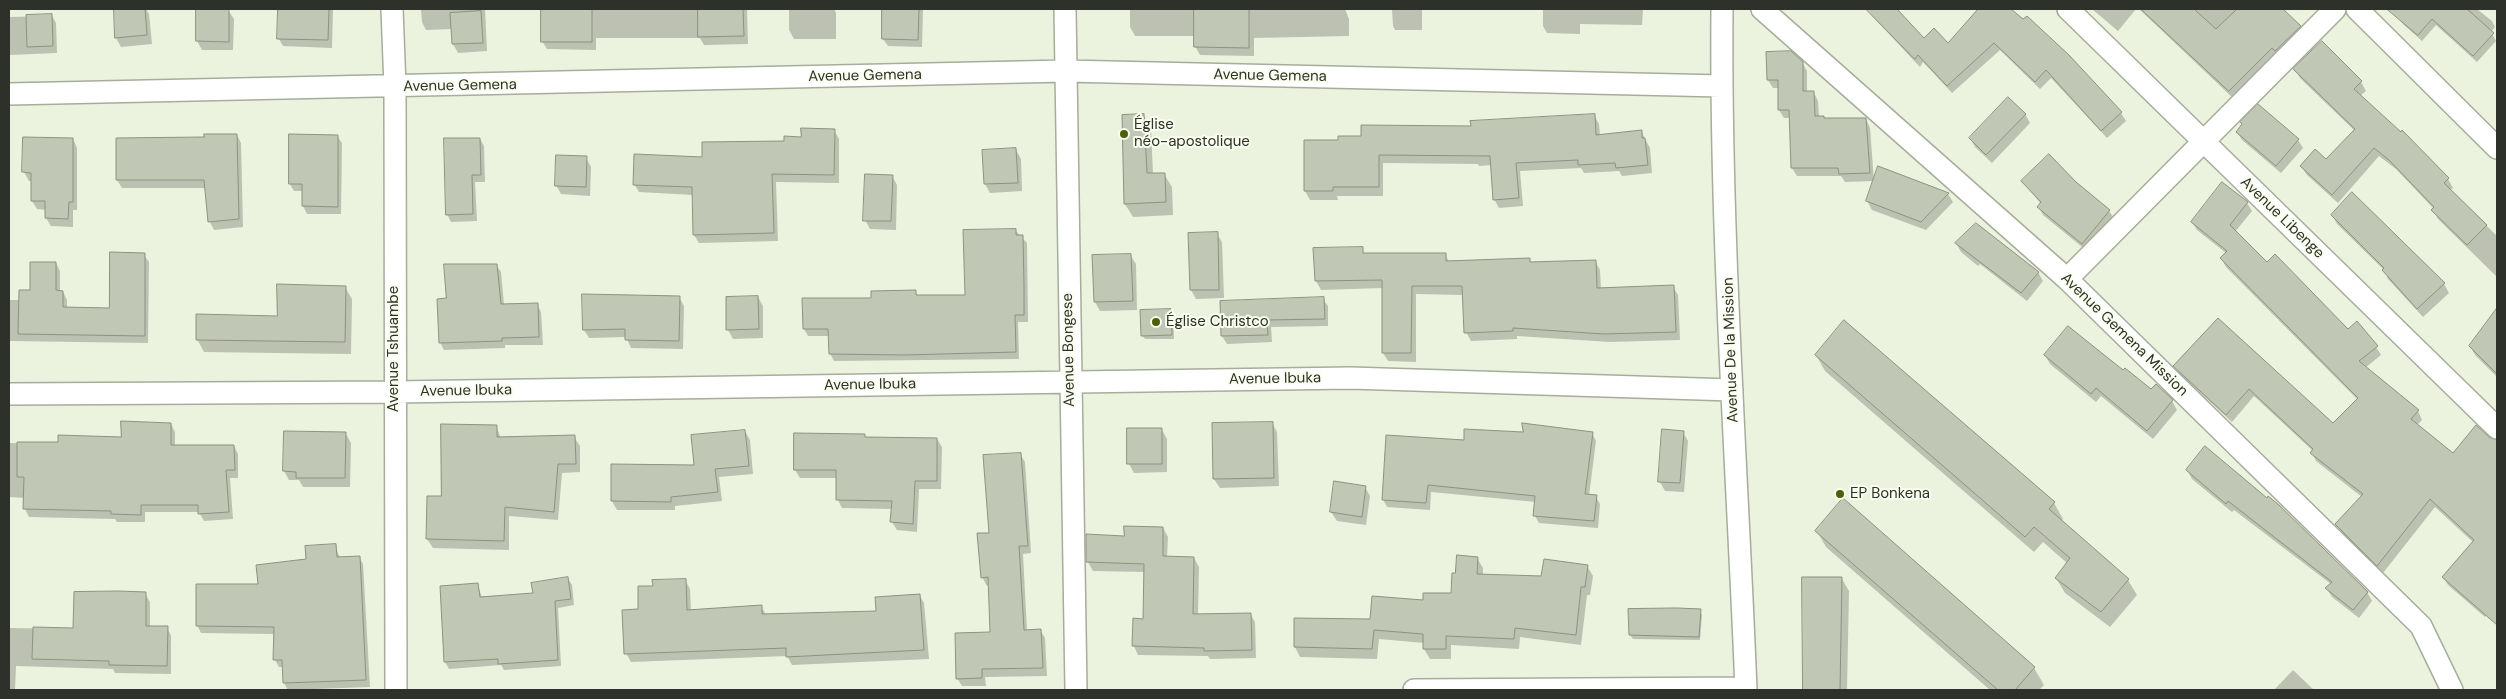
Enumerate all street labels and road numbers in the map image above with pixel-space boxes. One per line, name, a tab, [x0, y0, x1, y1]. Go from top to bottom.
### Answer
street label: Avenue Gemena	[808, 66, 922, 86]
street label: Avenue Gemena	[1213, 66, 1327, 86]
street label: Avenue Gemena	[403, 76, 517, 96]
street label: Avenue Libenge	[2236, 173, 2328, 263]
street label: Avenue Gemena Mission	[2057, 270, 2191, 400]
street label: Avenue De la Mission	[1719, 277, 1743, 423]
street label: Avenue Tshuambe	[385, 286, 403, 412]
street label: Avenue Bongese	[1059, 293, 1079, 407]
street label: Avenue Ibuka	[1229, 369, 1321, 389]
street label: Avenue Ibuka	[824, 375, 916, 395]
street label: Avenue Ibuka	[420, 381, 512, 401]

